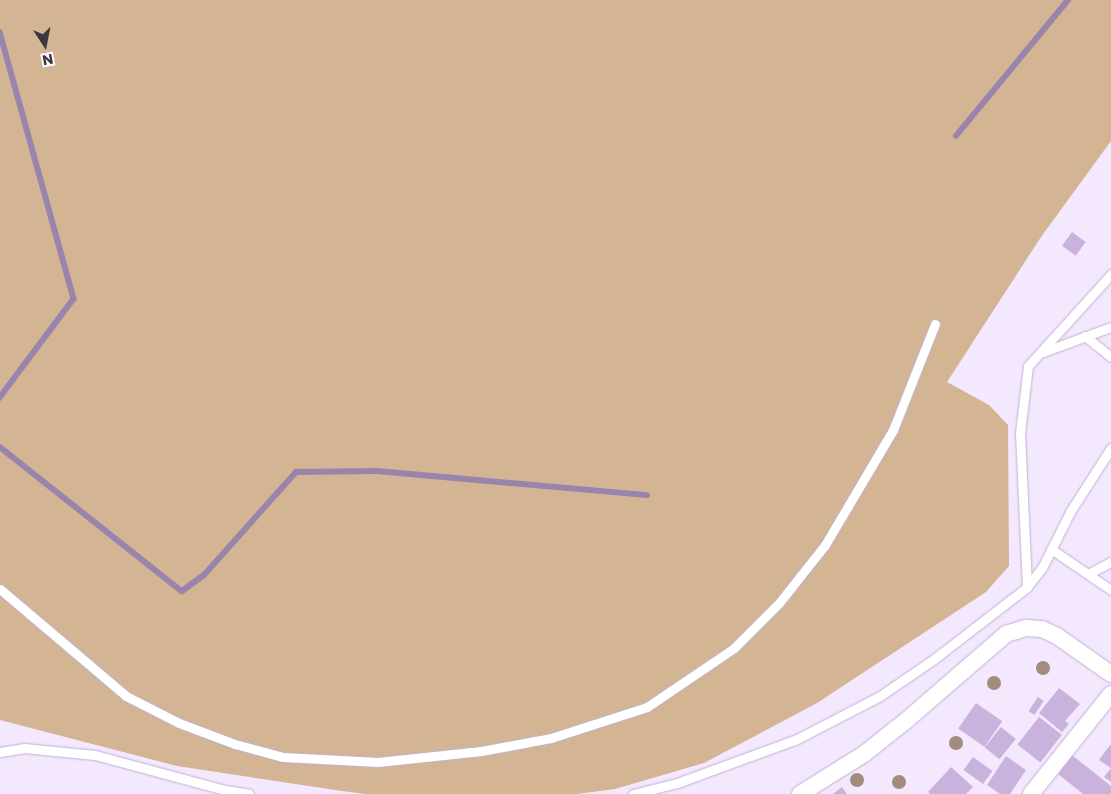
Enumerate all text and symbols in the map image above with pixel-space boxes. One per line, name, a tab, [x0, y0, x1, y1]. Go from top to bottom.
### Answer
north arrow	[20, 20, 70, 70]
text: N	[41, 49, 55, 71]

